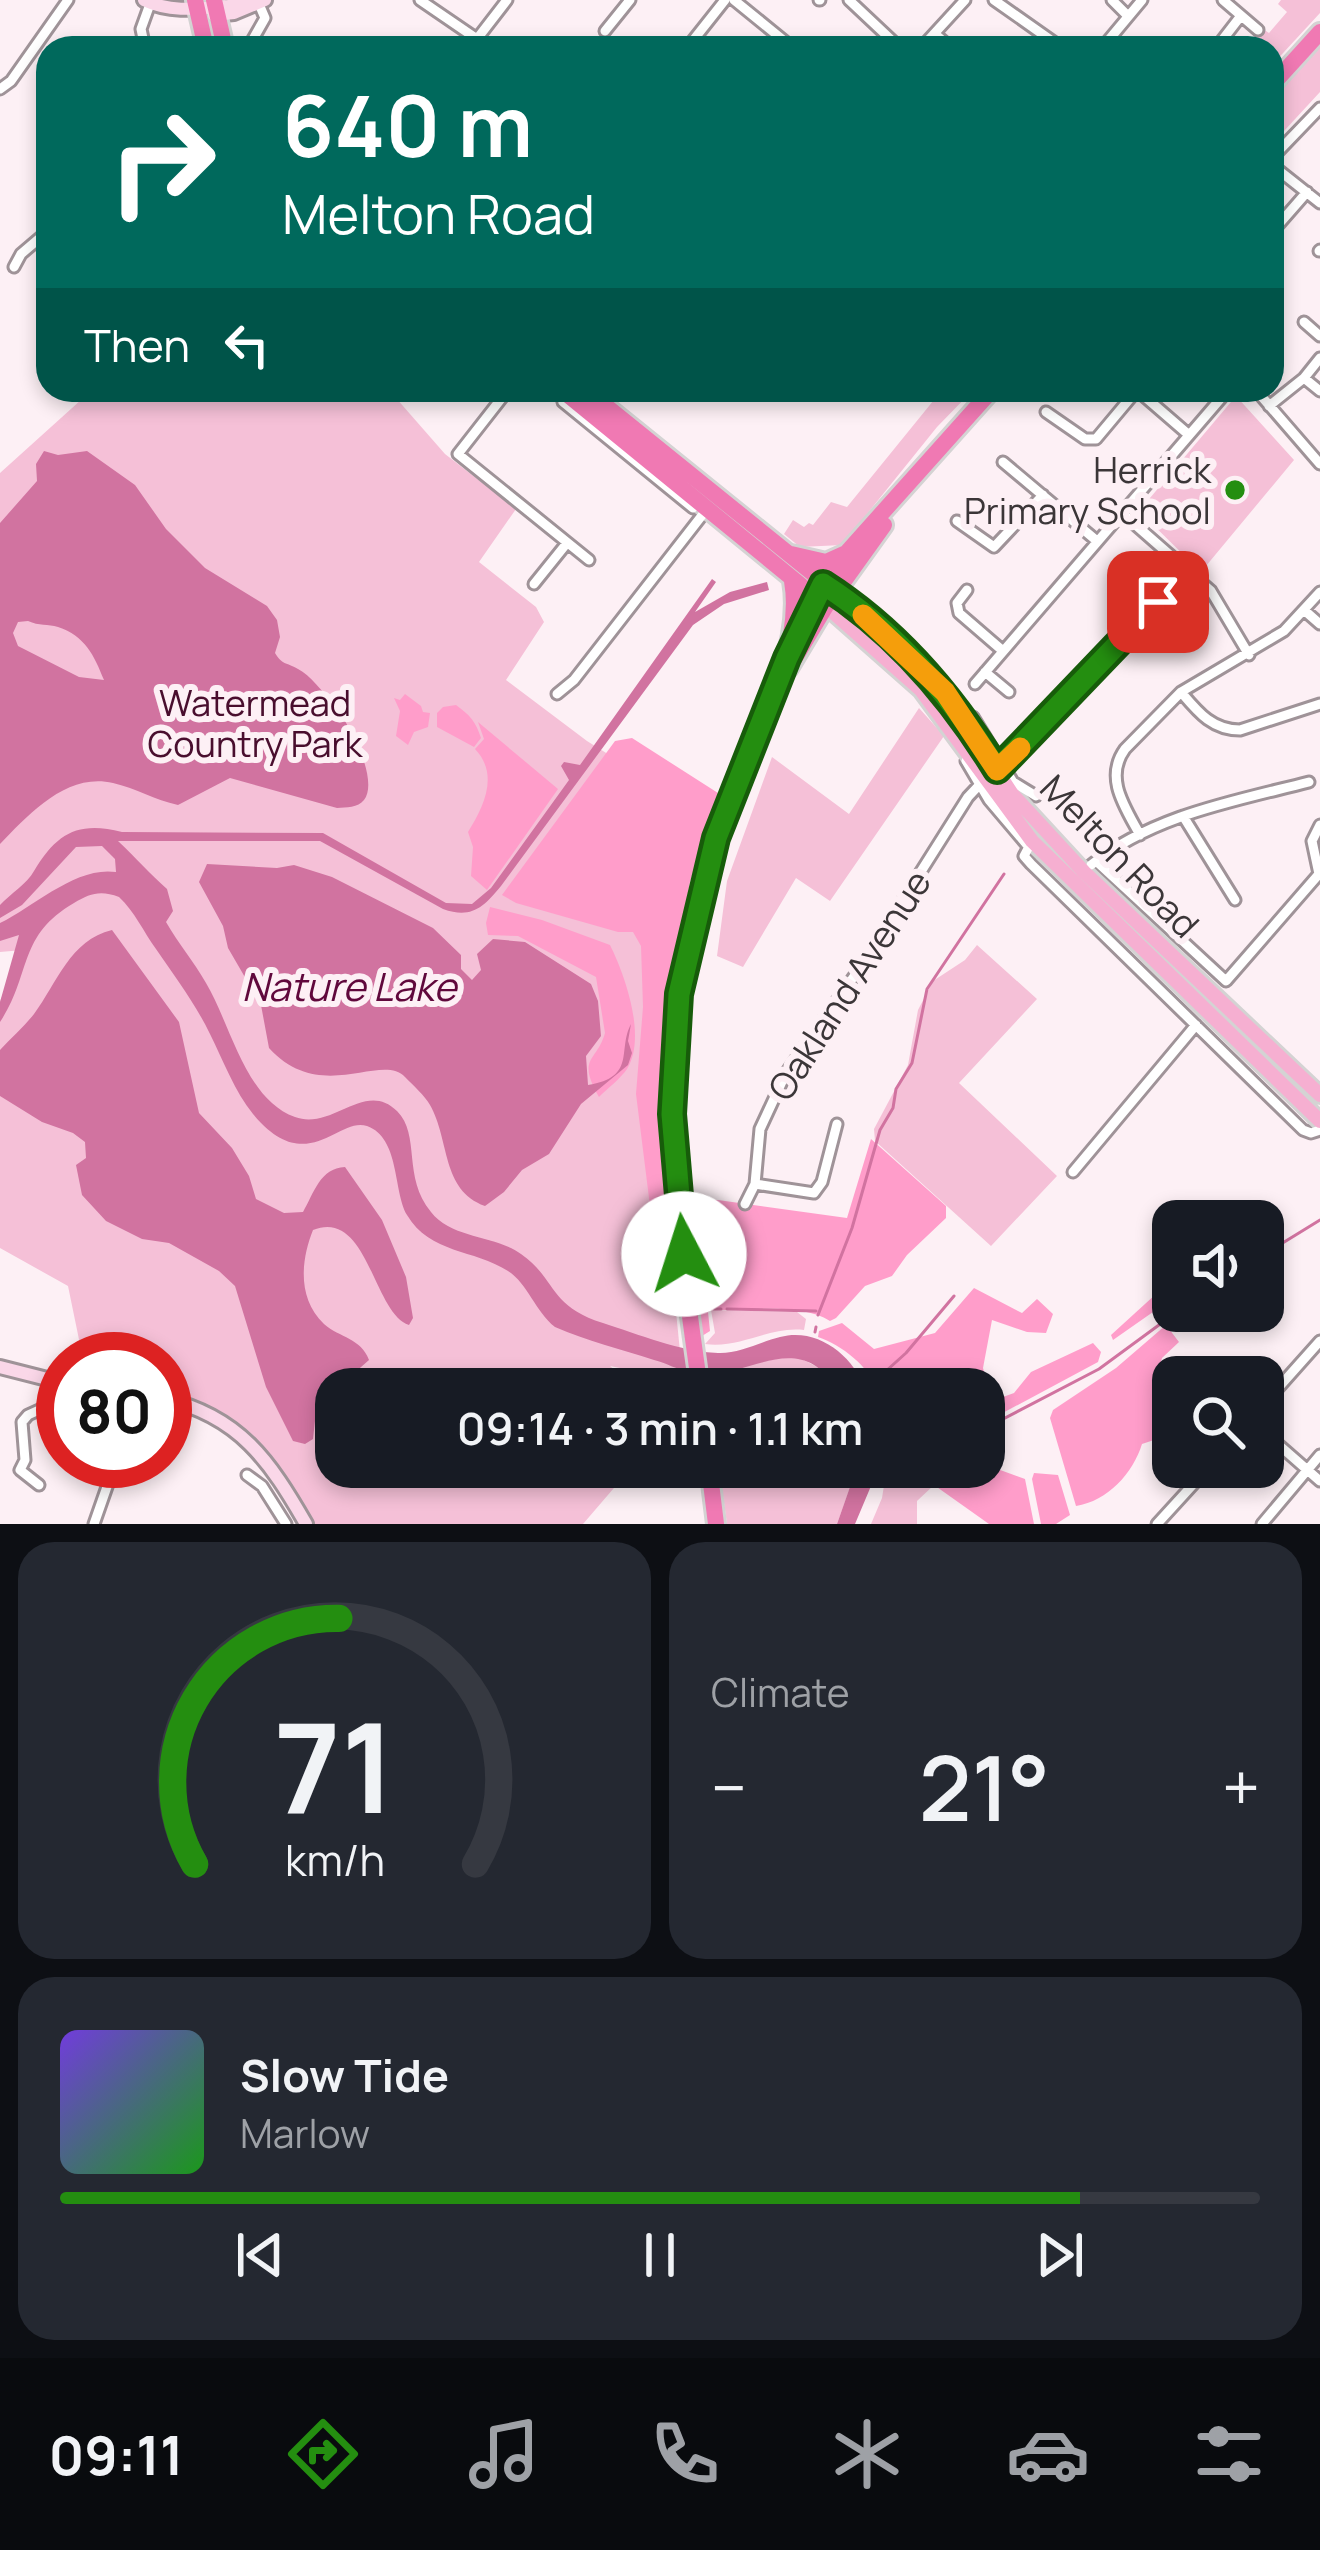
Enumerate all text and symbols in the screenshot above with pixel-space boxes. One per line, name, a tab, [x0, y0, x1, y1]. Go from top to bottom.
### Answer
text: 640 m	[282, 67, 533, 182]
icon: right	[84, 84, 240, 240]
text: Melton Road	[282, 176, 595, 250]
icon: left	[214, 312, 280, 378]
text: Then	[84, 314, 190, 376]
place label: Herrick Primary School	[964, 445, 1212, 535]
marker: Herrick Primary School	[1222, 477, 1248, 503]
pin	[1107, 551, 1209, 653]
icon: arrive	[1125, 569, 1191, 635]
park label: Watermead Country Park	[148, 678, 364, 768]
street label: Melton Road	[1030, 764, 1210, 948]
street label: Oakland Avenue	[756, 860, 942, 1110]
water label: Nature Lake	[242, 959, 459, 1013]
position arrow	[621, 1191, 747, 1317]
map controls	[1152, 1200, 1284, 1488]
button: sound	[1152, 1200, 1284, 1332]
speed limit sign: 80	[36, 1332, 192, 1488]
button: search	[1152, 1356, 1284, 1488]
text: 09:14 · 3 min · 1.1 km	[457, 1397, 863, 1459]
text: Climate	[711, 1665, 850, 1719]
text: 71	[274, 1680, 395, 1850]
text: 21°	[919, 1725, 1050, 1848]
text: −	[711, 1742, 747, 1832]
text: +	[1222, 1742, 1260, 1832]
text: km/h	[285, 1829, 384, 1888]
text: Slow Tide	[240, 2044, 449, 2106]
text: Marlow	[240, 2106, 370, 2160]
icon: previous	[227, 2222, 293, 2288]
icon: pause	[627, 2222, 693, 2288]
icon: next	[1027, 2222, 1093, 2288]
icon: directions	[281, 2412, 365, 2496]
icon: music	[462, 2412, 546, 2496]
icon: phone	[643, 2412, 727, 2496]
icon: climate	[825, 2412, 909, 2496]
icon: car	[1006, 2412, 1090, 2496]
icon: filters	[1187, 2412, 1271, 2496]
text: 09:11	[49, 2417, 184, 2491]

